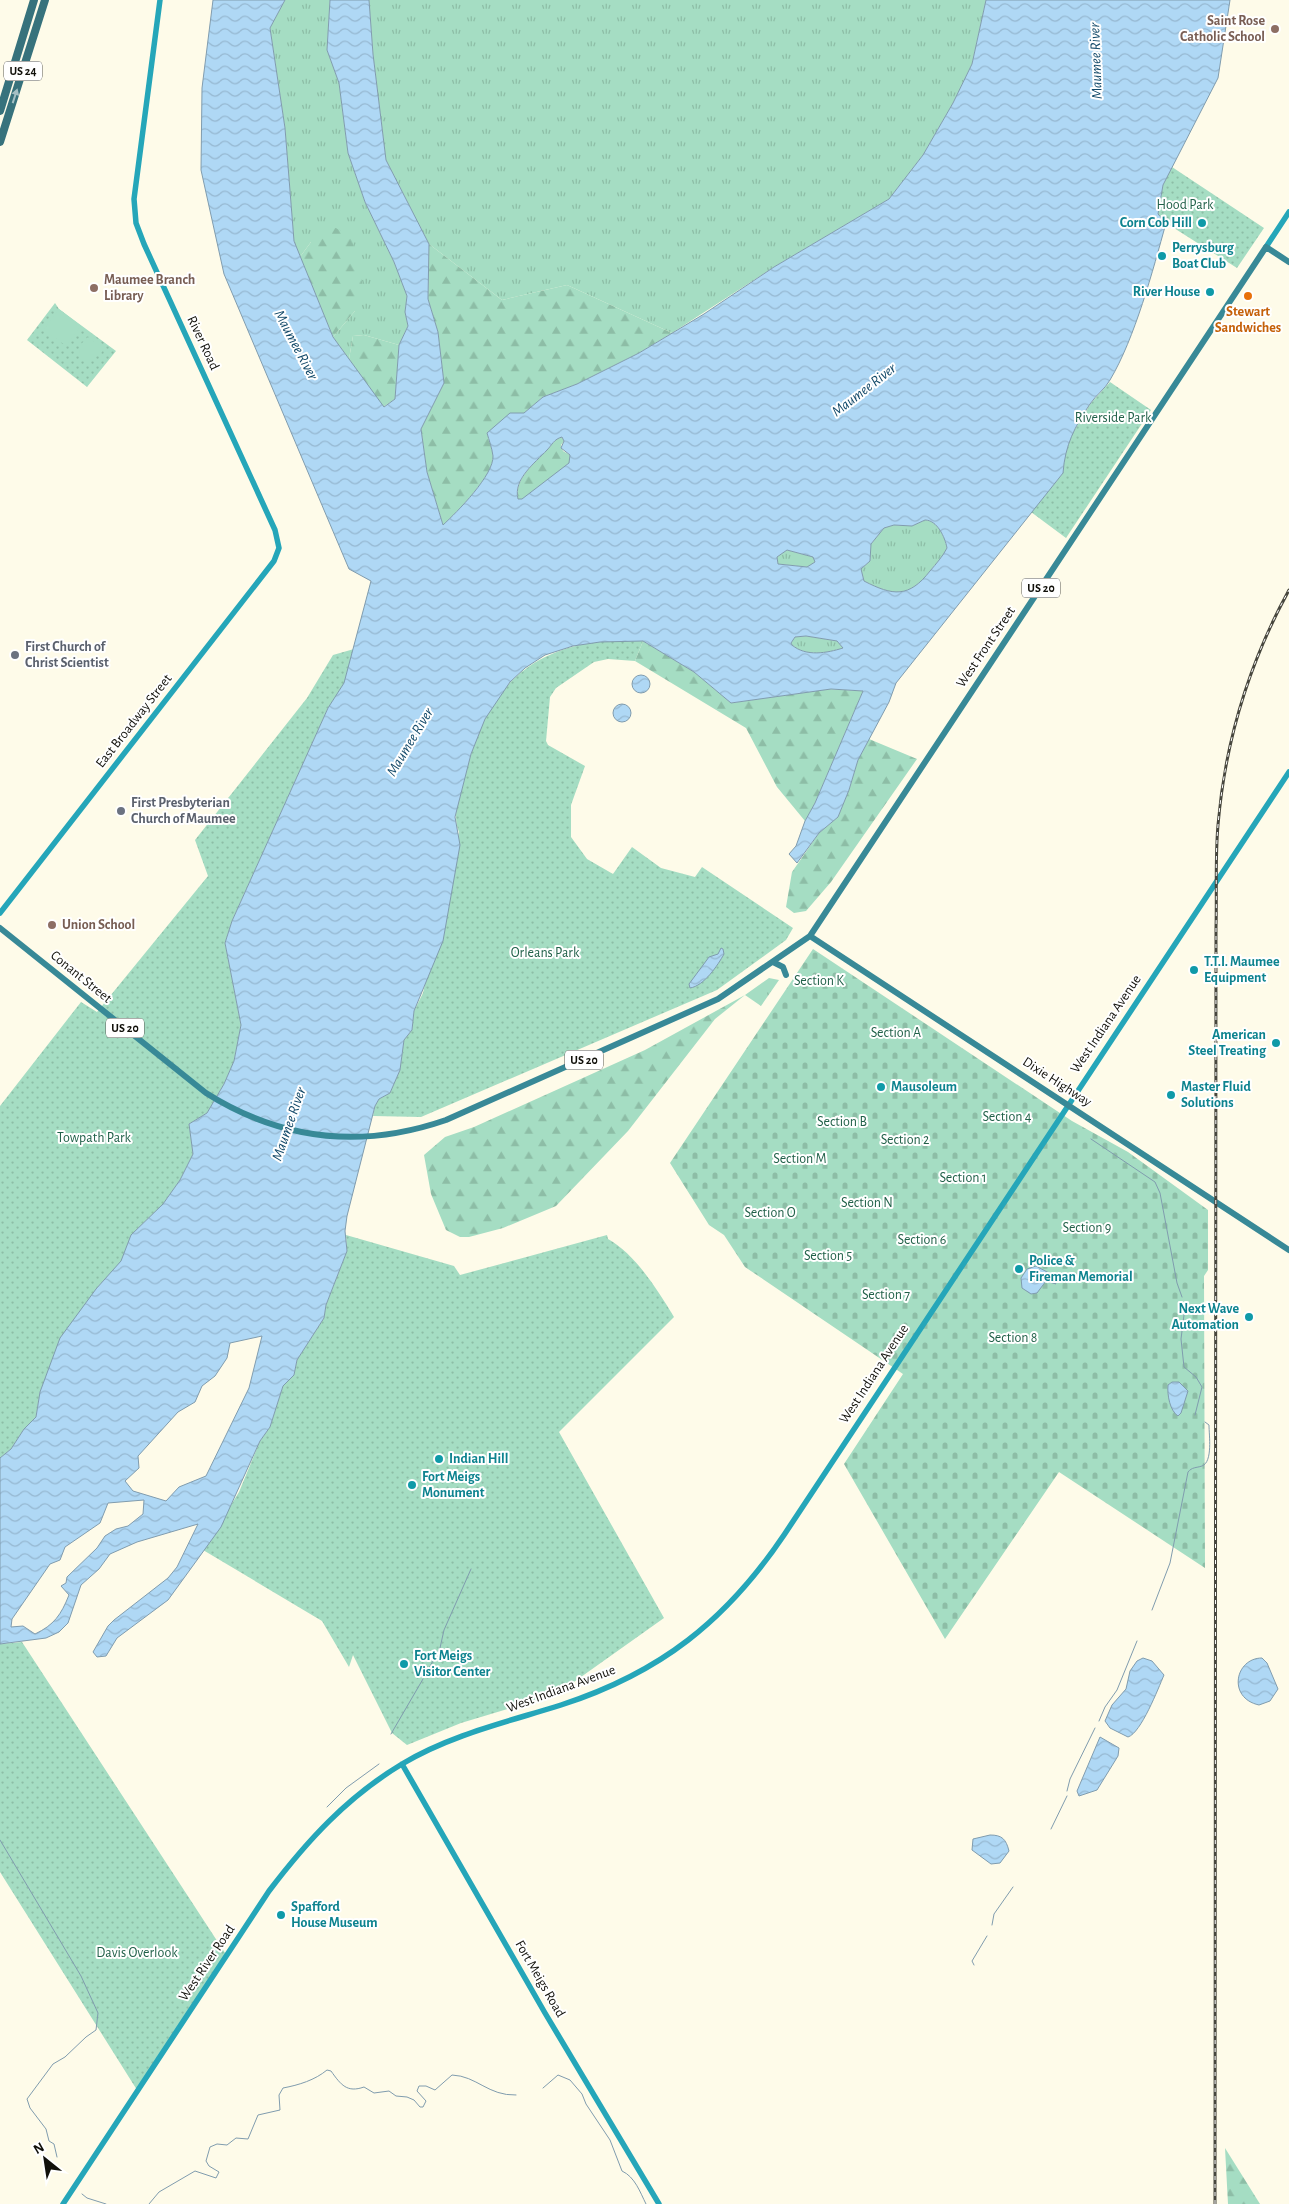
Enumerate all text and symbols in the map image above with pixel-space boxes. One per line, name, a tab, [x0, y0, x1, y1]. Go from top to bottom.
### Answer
place label: Saint Rose Catholic School	[1180, 14, 1265, 44]
water label: Maumee River	[1087, 21, 1105, 100]
marker: Saint Rose Catholic School	[1269, 23, 1281, 35]
road number: US 24	[4, 61, 42, 80]
one-way arrow	[11, 88, 19, 103]
park label: Hood Park	[1157, 198, 1214, 212]
place label: Corn Cob Hill	[1120, 216, 1192, 230]
marker: Corn Cob Hill	[1196, 217, 1208, 229]
place label: Perrysburg Boat Club	[1172, 241, 1235, 271]
marker: Perrysburg Boat Club	[1156, 250, 1168, 262]
place label: Maumee Branch Library	[104, 273, 195, 303]
marker: Maumee Branch Library	[88, 282, 100, 294]
place label: River House	[1133, 285, 1200, 299]
marker: River House	[1204, 286, 1216, 298]
marker: Stewart Sandwiches	[1242, 290, 1254, 302]
place label: Stewart Sandwiches	[1215, 305, 1281, 335]
water label: Maumee River	[271, 308, 321, 383]
street label: River Road	[184, 314, 222, 372]
water label: Maumee River	[829, 360, 900, 419]
park label: Riverside Park	[1075, 411, 1152, 425]
road number: US 20	[1022, 578, 1060, 598]
street label: West Front Street	[954, 604, 1018, 690]
place label: First Church of Christ Scientist	[25, 640, 109, 670]
marker: First Church of Christ Scientist	[9, 649, 21, 661]
street label: East Broadway Street	[93, 671, 175, 770]
water label: Maumee River	[384, 704, 437, 779]
place label: First Presbyterian Church of Maumee	[131, 796, 236, 826]
marker: First Presbyterian Church of Maumee	[115, 805, 127, 817]
place label: Union School	[62, 918, 135, 932]
marker: Union School	[46, 919, 58, 931]
park label: Orleans Park	[511, 946, 580, 960]
street label: Conant Street	[48, 948, 115, 1006]
place label: T.T.I. Maumee Equipment	[1204, 955, 1280, 985]
marker: T.T.I. Maumee Equipment	[1188, 964, 1200, 976]
street label: West Indiana Avenue	[1068, 972, 1144, 1076]
park label: Section K	[794, 974, 844, 988]
road number: US 20	[106, 1018, 144, 1038]
park label: Section A	[871, 1026, 921, 1040]
place label: American Steel Treating	[1188, 1028, 1267, 1058]
marker: American Steel Treating	[1270, 1037, 1282, 1049]
road number: US 20	[565, 1050, 603, 1070]
street label: Dixie Highway	[1020, 1055, 1094, 1109]
place label: Mausoleum	[891, 1080, 957, 1094]
place label: Master Fluid Solutions	[1181, 1080, 1252, 1110]
marker: Mausoleum	[875, 1081, 887, 1093]
water label: Maumee River	[269, 1084, 309, 1163]
marker: Master Fluid Solutions	[1165, 1089, 1177, 1101]
park label: Section 4	[982, 1110, 1032, 1124]
park label: Section B	[817, 1115, 867, 1129]
park label: Towpath Park	[57, 1131, 132, 1145]
park label: Section 2	[881, 1133, 929, 1147]
park label: Section M	[773, 1152, 827, 1166]
park label: Section 1	[939, 1171, 987, 1185]
park label: Section N	[841, 1196, 893, 1210]
park label: Section O	[744, 1206, 796, 1220]
park label: Section 9	[1063, 1221, 1111, 1235]
park label: Section 6	[898, 1233, 946, 1247]
park label: Section 5	[804, 1249, 852, 1263]
place label: Police & Fireman Memorial	[1029, 1254, 1133, 1284]
marker: Police & Fireman Memorial	[1013, 1263, 1025, 1275]
park label: Section 7	[862, 1288, 910, 1302]
place label: Next Wave Automation	[1171, 1302, 1239, 1332]
marker: Next Wave Automation	[1243, 1311, 1255, 1323]
street label: West Indiana Avenue	[837, 1322, 911, 1426]
park label: Section 8	[989, 1331, 1037, 1345]
place label: Indian Hill	[449, 1452, 508, 1466]
marker: Indian Hill	[433, 1453, 445, 1465]
place label: Fort Meigs Monument	[422, 1470, 485, 1500]
marker: Fort Meigs Monument	[406, 1479, 418, 1491]
place label: Fort Meigs Visitor Center	[414, 1649, 491, 1679]
marker: Fort Meigs Visitor Center	[398, 1658, 410, 1670]
street label: West Indiana Avenue	[505, 1663, 617, 1715]
place label: Spafford House Museum	[291, 1900, 378, 1930]
marker: Spafford House Museum	[275, 1909, 287, 1921]
street label: West River Road	[177, 1922, 237, 2004]
street label: Fort Meigs Road	[512, 1938, 568, 2020]
park label: Davis Overlook	[96, 1946, 178, 1960]
north arrow	[20, 2134, 70, 2184]
text: N	[31, 2140, 47, 2157]

